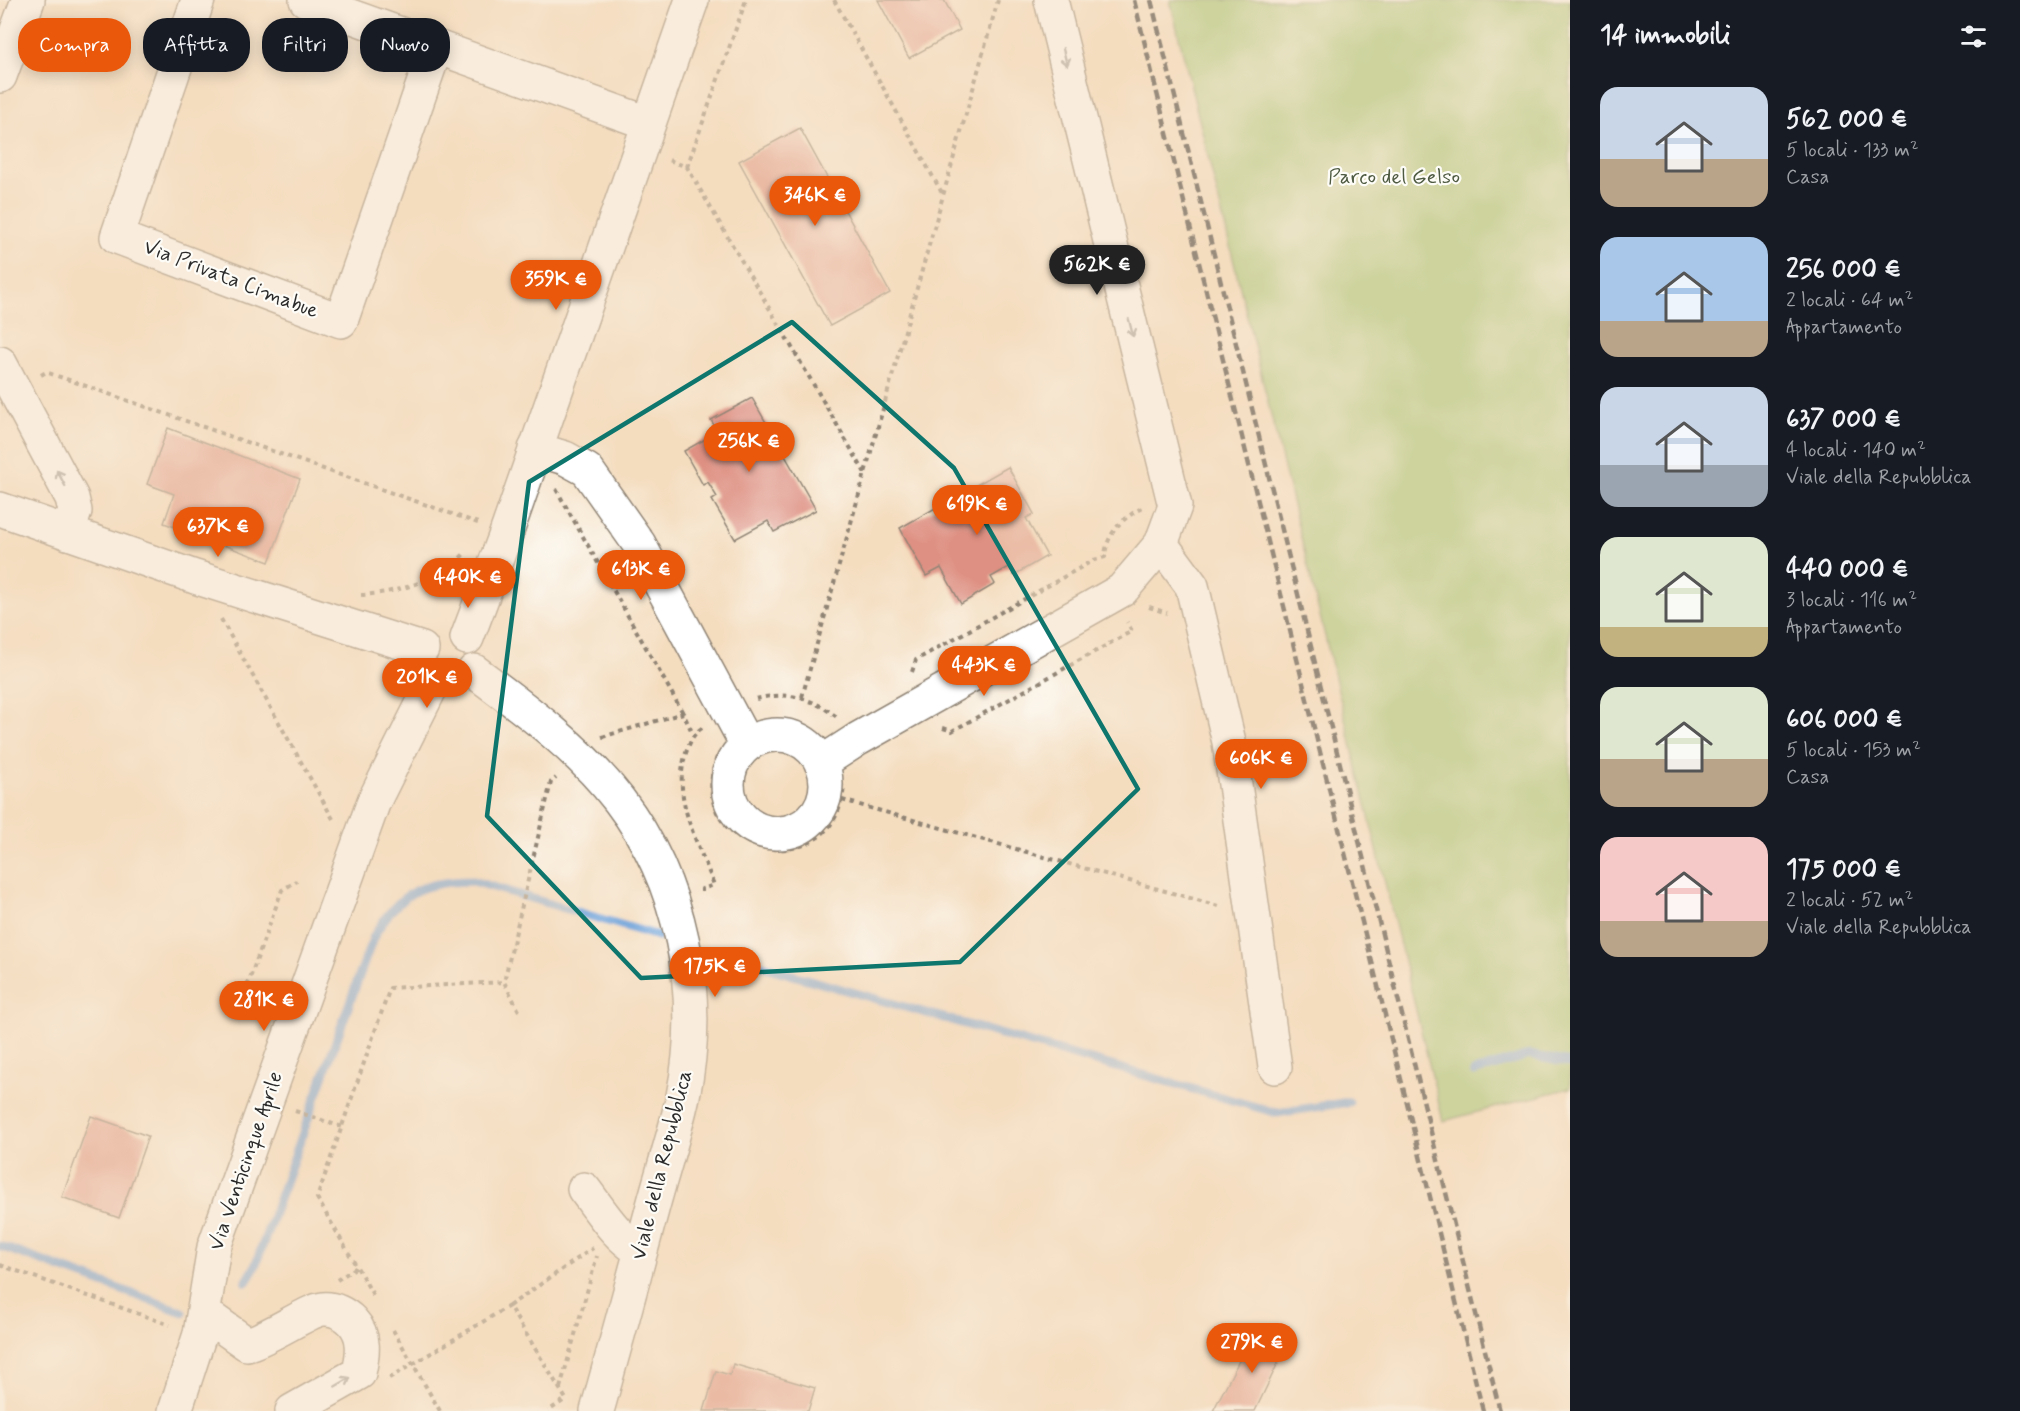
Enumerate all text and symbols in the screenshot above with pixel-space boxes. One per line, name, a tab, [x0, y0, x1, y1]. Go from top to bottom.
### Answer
chip: Compra	[18, 18, 131, 72]
chip: Affitta	[143, 18, 250, 72]
chip: Filtri	[262, 18, 348, 72]
chip: Nuovo	[360, 18, 450, 72]
text: 14 immobili	[1600, 19, 1730, 53]
icon: filters	[1957, 20, 1990, 53]
one-way arrow	[1059, 47, 1071, 66]
text: 562 000 €	[1786, 103, 1908, 137]
icon: home	[1648, 111, 1720, 183]
text: 5 locali · 133 m²	[1786, 137, 1919, 164]
park label: Parco del Gelso	[1328, 163, 1460, 191]
text: Casa	[1786, 164, 1829, 191]
pin: 346K €	[766, 176, 864, 227]
text: 346K €	[783, 182, 847, 209]
street label: Via Privata Cimabue	[140, 233, 323, 325]
pin: 562K €	[1048, 245, 1146, 296]
text: 562K €	[1063, 251, 1131, 278]
text: 256 000 €	[1786, 253, 1901, 287]
pin: 359K €	[507, 260, 605, 311]
icon: home	[1648, 261, 1720, 333]
text: 359K €	[525, 266, 587, 293]
text: 2 locali · 64 m²	[1786, 287, 1913, 314]
text: Appartamento	[1786, 314, 1902, 341]
one-way arrow	[1126, 318, 1138, 337]
text: 637 000 €	[1786, 403, 1901, 437]
icon: home	[1648, 411, 1720, 483]
pin: 256K €	[700, 422, 798, 473]
text: 256K €	[718, 428, 780, 455]
text: 4 locali · 140 m²	[1786, 437, 1926, 464]
text: Viale della Repubblica	[1786, 464, 1972, 491]
one-way arrow	[55, 470, 67, 488]
pin: 619K €	[928, 485, 1026, 536]
text: 619K €	[946, 491, 1008, 518]
pin: 637K €	[169, 507, 267, 558]
text: 637K €	[187, 513, 249, 540]
pin: 613K €	[592, 550, 690, 601]
text: 440 000 €	[1786, 553, 1909, 587]
text: 613K €	[611, 556, 671, 583]
pin: 440K €	[419, 558, 517, 609]
icon: home	[1648, 561, 1720, 633]
text: 440K €	[434, 564, 502, 591]
text: 3 locali · 116 m²	[1786, 587, 1917, 614]
text: Appartamento	[1786, 614, 1902, 641]
pin: 443K €	[935, 646, 1033, 697]
text: 443K €	[952, 652, 1016, 679]
pin: 201K €	[378, 658, 476, 709]
text: 201K €	[396, 664, 458, 691]
text: 606 000 €	[1786, 703, 1903, 737]
icon: home	[1648, 711, 1720, 783]
text: 5 locali · 153 m²	[1786, 737, 1921, 764]
pin: 606K €	[1212, 739, 1310, 790]
text: 606K €	[1229, 745, 1293, 772]
text: Casa	[1786, 764, 1829, 791]
text: 175 000 €	[1786, 853, 1901, 887]
icon: home	[1648, 861, 1720, 933]
text: 2 locali · 52 m²	[1786, 887, 1913, 914]
text: Viale della Repubblica	[1786, 914, 1972, 941]
pin: 175K €	[666, 947, 764, 998]
text: 175K €	[684, 953, 746, 980]
pin: 281K €	[215, 981, 313, 1032]
text: 281K €	[233, 987, 295, 1014]
street label: Viale della Repubblica	[625, 1067, 699, 1263]
street label: Via Venticinque Aprile	[202, 1068, 291, 1255]
pin: 279K €	[1203, 1323, 1301, 1374]
text: 279K €	[1220, 1329, 1284, 1356]
one-way arrow	[334, 1376, 351, 1388]

